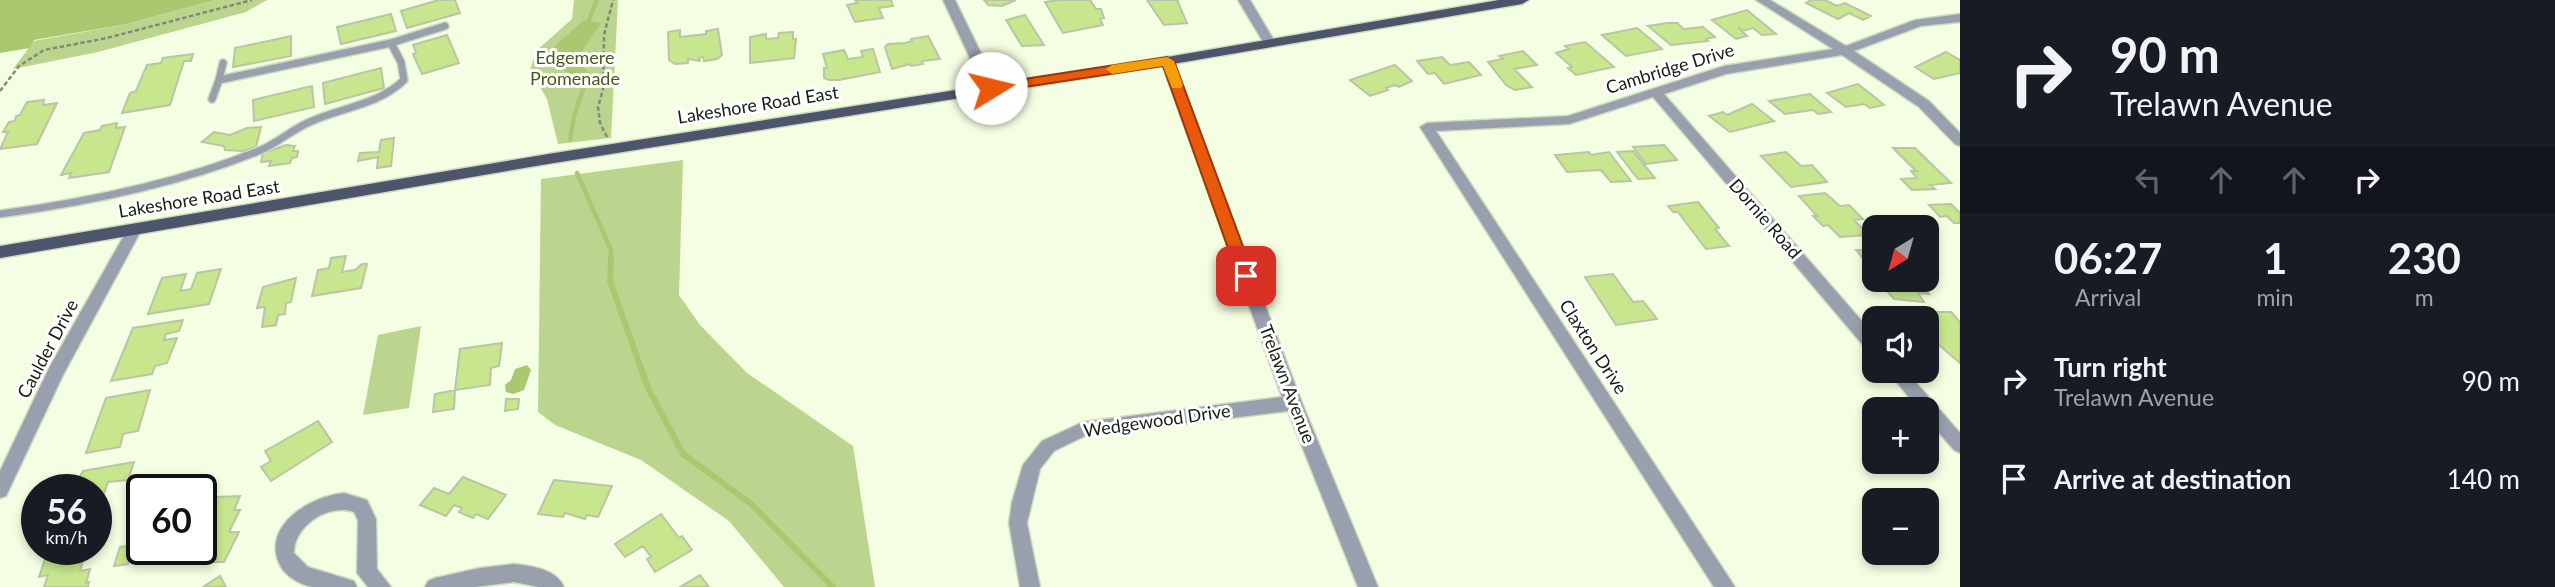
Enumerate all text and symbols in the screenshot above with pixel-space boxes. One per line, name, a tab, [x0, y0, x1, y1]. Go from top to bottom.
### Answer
text: 90 m	[2110, 25, 2220, 83]
icon: right	[1995, 28, 2086, 119]
street label: Cambridge Drive	[1603, 38, 1737, 98]
park label: Edgemere Promenade	[530, 46, 620, 89]
position arrow	[954, 51, 1028, 125]
street label: Lakeshore Road East	[676, 80, 840, 128]
text: Trelawn Avenue	[2110, 84, 2333, 123]
icon: left	[2129, 161, 2167, 199]
icon: ahead	[2202, 161, 2240, 199]
icon: ahead	[2275, 161, 2313, 199]
icon: right	[2348, 161, 2386, 199]
street label: Lakeshore Road East	[117, 174, 281, 222]
street label: Dornie Road	[1725, 174, 1806, 263]
north arrow	[1862, 215, 1939, 292]
map controls	[1862, 215, 1939, 565]
text: 06:27	[2054, 233, 2162, 283]
text: 1	[2263, 233, 2287, 283]
text: 230	[2388, 233, 2461, 283]
pin	[1216, 246, 1276, 306]
icon: arrive	[1227, 257, 1265, 295]
text: Arrival	[2075, 283, 2141, 311]
text: min	[2256, 283, 2294, 311]
text: m	[2415, 283, 2434, 311]
street label: Caulder Drive	[12, 295, 82, 402]
street label: Claxton Drive	[1555, 295, 1633, 398]
button: sound	[1862, 306, 1939, 383]
street label: Trelawn Avenue	[1255, 321, 1321, 446]
text: Turn right	[2054, 351, 2167, 383]
icon: right	[1995, 362, 2033, 400]
text: 90 m	[2462, 365, 2520, 397]
text: Trelawn Avenue	[2054, 383, 2214, 411]
button: +	[1862, 397, 1939, 474]
street label: Wedgewood Drive	[1082, 399, 1232, 441]
icon: arrive	[1995, 460, 2033, 498]
text: Arrive at destination	[2054, 463, 2291, 495]
text: 140 m	[2447, 463, 2520, 495]
speed limit sign: 60	[126, 474, 217, 565]
button: −	[1862, 488, 1939, 565]
text: 56	[46, 489, 87, 531]
text: km/h	[45, 526, 88, 548]

